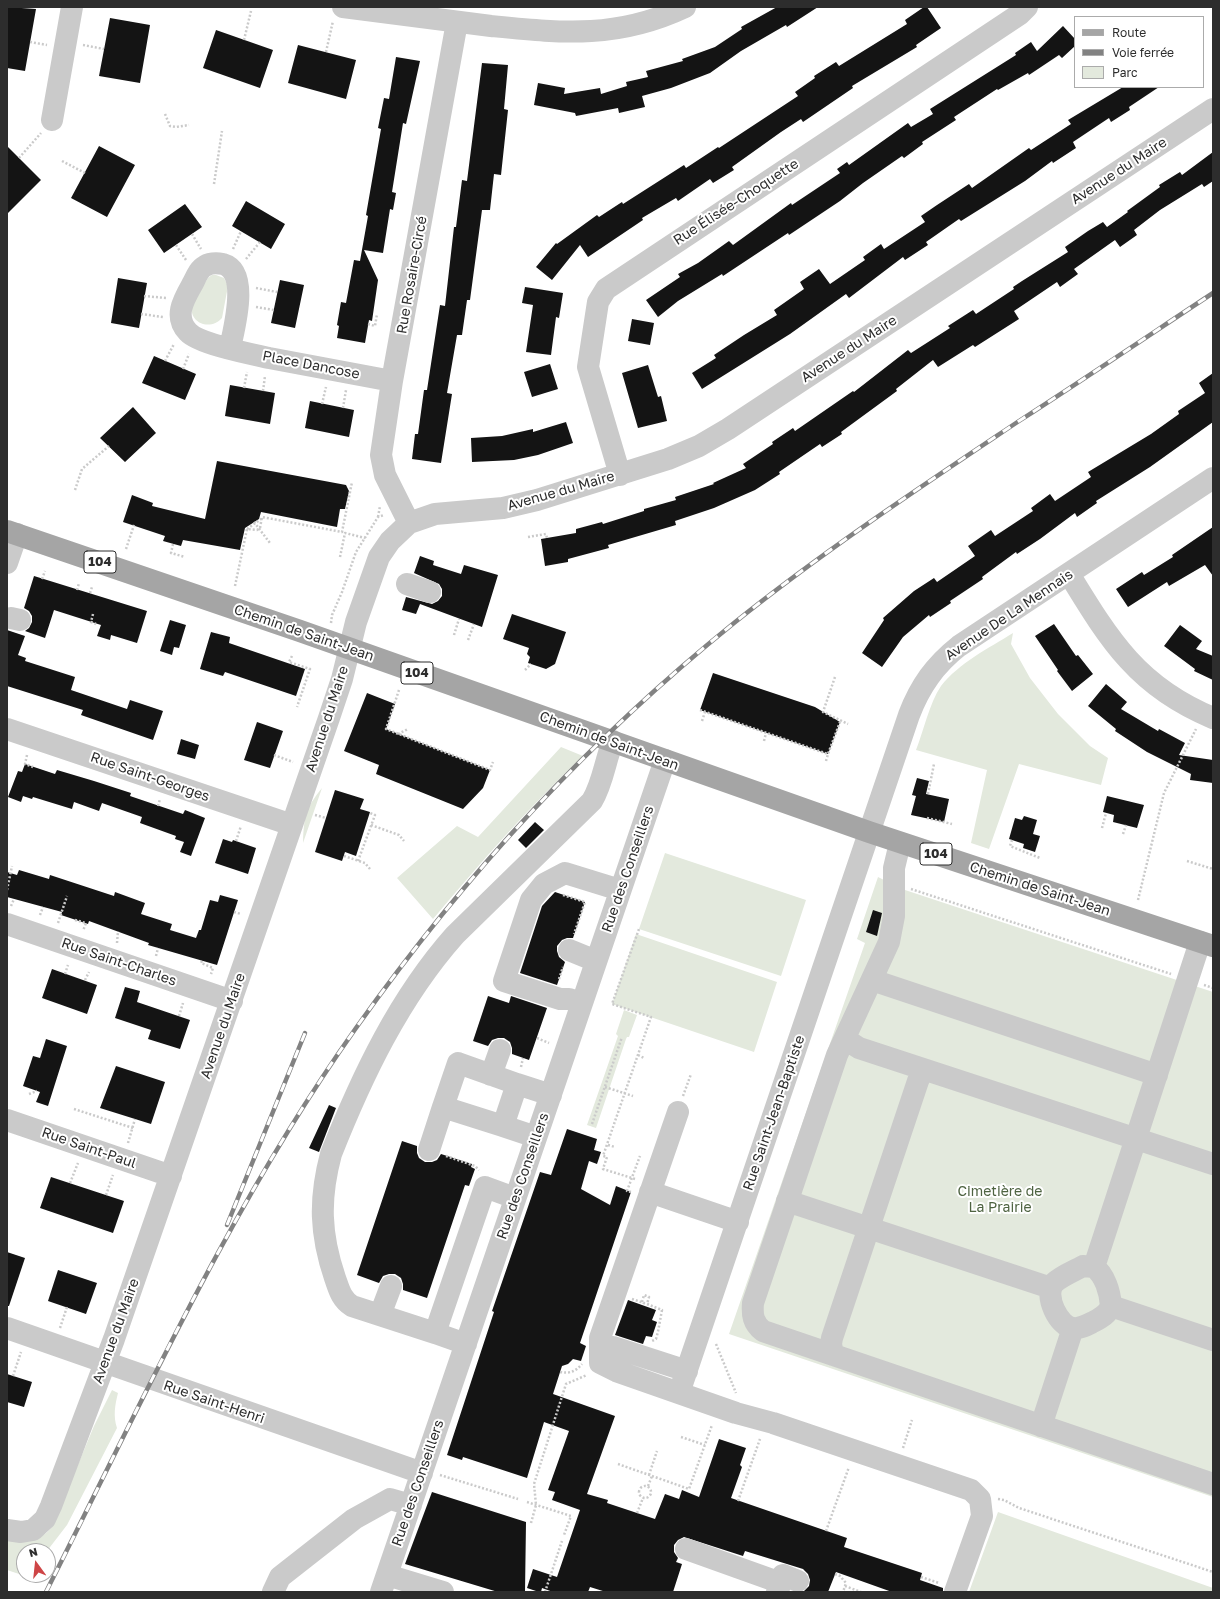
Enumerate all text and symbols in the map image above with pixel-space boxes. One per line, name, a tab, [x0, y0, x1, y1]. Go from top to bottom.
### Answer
legend	[1074, 16, 1204, 88]
text: Route	[1112, 25, 1146, 40]
text: Voie ferrée	[1112, 45, 1174, 60]
text: Parc	[1112, 65, 1138, 80]
street label: Avenue du Maire	[1068, 134, 1170, 208]
street label: Rue Élisée-Choquette	[670, 155, 802, 249]
street label: Rue Rosaire-Circé	[393, 215, 431, 335]
street label: Avenue du Maire	[798, 312, 900, 386]
street label: Place Dancose	[261, 347, 361, 383]
street label: Avenue du Maire	[506, 468, 616, 514]
road number: 104	[84, 551, 116, 573]
street label: Avenue De La Mennais	[942, 566, 1076, 664]
street label: Chemin de Saint-Jean	[232, 601, 376, 665]
road number: 104	[401, 662, 433, 684]
street label: Avenue du Maire	[302, 664, 352, 774]
street label: Chemin de Saint-Jean	[537, 708, 681, 774]
street label: Rue Saint-Georges	[88, 749, 212, 805]
street label: Rue des Conseillers	[598, 804, 658, 934]
road number: 104	[920, 843, 952, 865]
street label: Chemin de Saint-Jean	[968, 858, 1112, 920]
street label: Rue Saint-Charles	[59, 934, 179, 990]
street label: Avenue du Maire	[197, 971, 249, 1081]
street label: Rue Saint-Jean-Baptiste	[739, 1033, 809, 1193]
street label: Rue des Conseillers	[493, 1111, 553, 1241]
street label: Rue Saint-Paul	[39, 1124, 139, 1172]
park label: Cimetière de La Prairie	[958, 1184, 1042, 1216]
street label: Avenue du Maire	[89, 1276, 143, 1386]
street label: Rue Saint-Henri	[161, 1377, 267, 1427]
street label: Rue des Conseillers	[388, 1418, 448, 1548]
north arrow	[16, 1543, 56, 1583]
text: N	[27, 1545, 39, 1559]

